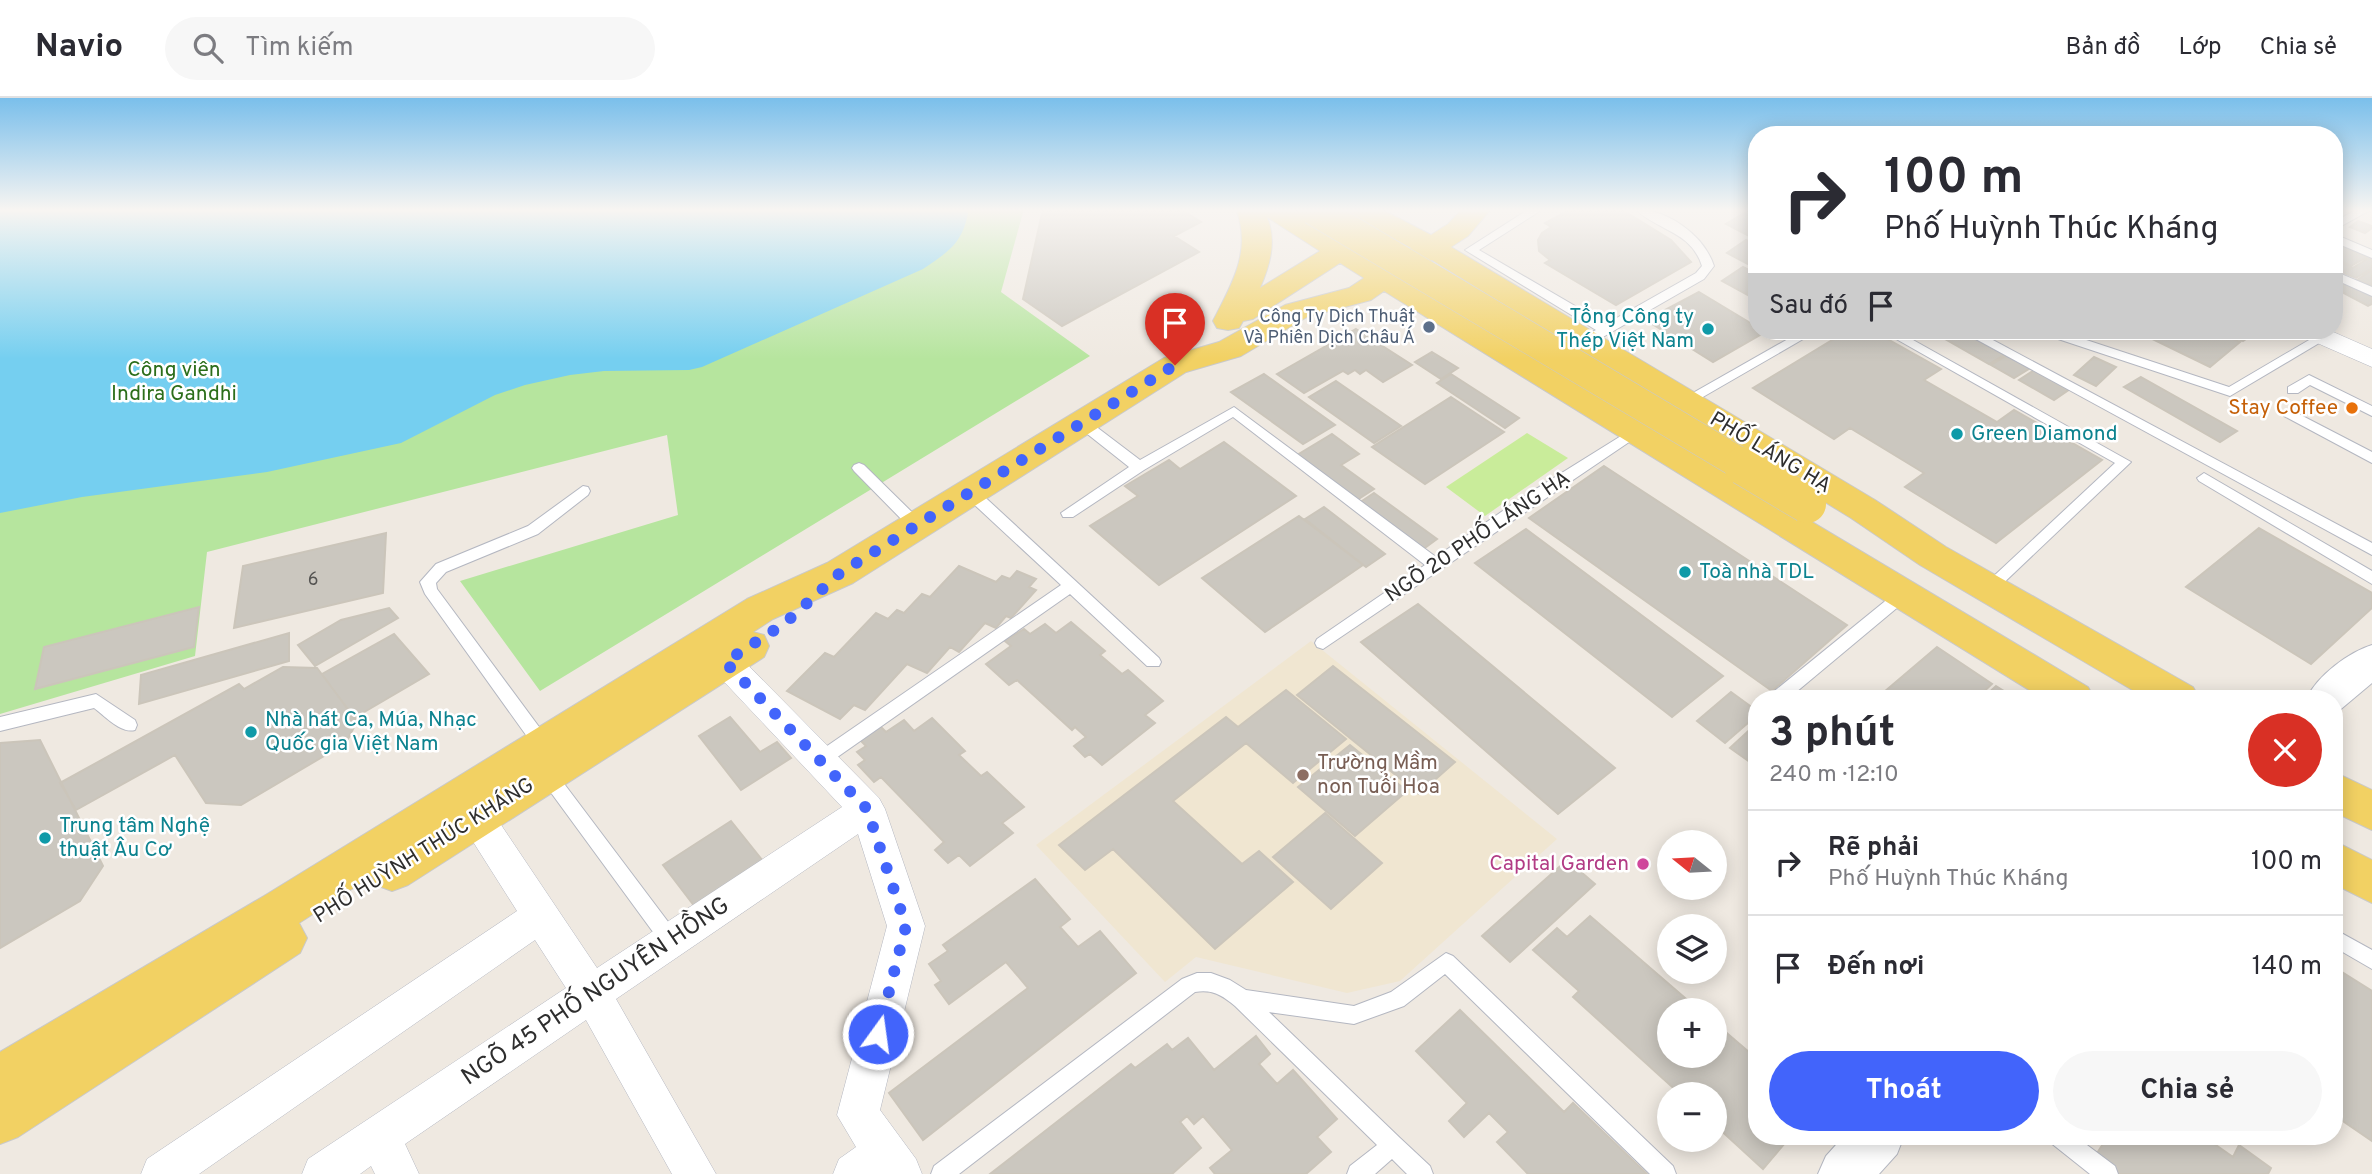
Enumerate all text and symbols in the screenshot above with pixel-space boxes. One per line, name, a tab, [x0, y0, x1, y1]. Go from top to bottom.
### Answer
search box	[165, 17, 655, 80]
text: Navio	[35, 27, 123, 69]
icon: search	[189, 29, 227, 67]
text: Tìm kiếm	[245, 32, 353, 65]
text: Bản đồ	[2066, 33, 2141, 63]
text: Lớp	[2179, 33, 2222, 63]
text: Chia sẻ	[2260, 33, 2337, 63]
text: 100 m	[1884, 149, 2023, 211]
icon: right	[1769, 154, 1860, 245]
text: Phố Huỳnh Thúc Kháng	[1884, 210, 2219, 250]
icon: arrive	[1862, 287, 1900, 325]
text: Sau đó	[1769, 290, 1848, 323]
pin	[1145, 293, 1205, 365]
place label: Tổng Công ty Thép Việt Nam	[1556, 302, 1694, 355]
icon: arrive	[1156, 304, 1194, 342]
place label: Công Ty Dịch Thuật Và Phiên Dịch Châu Á	[1243, 306, 1415, 350]
marker: Công Ty Dịch Thuật Và Phiên Dịch Châu Á	[1421, 319, 1437, 335]
marker: Tổng Công ty Thép Việt Nam	[1700, 321, 1716, 337]
park label: Công viên Indira Gandhi	[111, 357, 237, 408]
place label: Stay Coffee	[2228, 395, 2338, 422]
marker: Stay Coffee	[2344, 400, 2360, 416]
street label: PHỐ LÁNG HẠ	[1704, 403, 1838, 500]
place label: Green Diamond	[1971, 421, 2118, 448]
marker: Green Diamond	[1949, 426, 1965, 442]
street label: NGÕ 20 PHỐ LÁNG HẠ	[1378, 462, 1576, 609]
place label: Toà nhà TDL	[1699, 559, 1814, 586]
marker: Toà nhà TDL	[1677, 564, 1693, 580]
house number: 6	[308, 569, 318, 592]
place label: Nhà hát Ca, Múa, Nhạc Quốc gia Việt Nam	[265, 707, 477, 758]
text: 3 phút	[1769, 708, 1895, 761]
button: close	[2248, 713, 2322, 787]
marker: Nhà hát Ca, Múa, Nhạc Quốc gia Việt Nam	[243, 724, 259, 740]
place label: Trường Mầm non Tuổi Hoa	[1317, 750, 1440, 801]
text: 240 m · 12:10	[1769, 761, 1899, 790]
marker: Trường Mầm non Tuổi Hoa	[1295, 767, 1311, 783]
street label: PHỐ HUỲNH THÚC KHÁNG	[307, 769, 539, 930]
place label: Trung tâm Nghệ thuật Âu Cơ	[59, 813, 210, 864]
marker: Trung tâm Nghệ thuật Âu Cơ	[37, 830, 53, 846]
north arrow	[1657, 830, 1727, 900]
map controls	[1657, 830, 1727, 1152]
text: Rẽ phải	[1828, 832, 1919, 865]
icon: right	[1769, 844, 1807, 882]
text: 100 m	[2251, 846, 2322, 879]
place label: Capital Garden	[1489, 851, 1629, 878]
marker: Capital Garden	[1635, 856, 1651, 872]
text: Phố Huỳnh Thúc Kháng	[1828, 865, 2068, 894]
street label: NGÕ 45 PHỐ NGUYÊN HỒNG	[453, 886, 736, 1093]
button: layers	[1657, 914, 1727, 984]
icon: arrive	[1769, 949, 1807, 987]
text: Đến nơi	[1828, 951, 1924, 984]
text: 140 m	[2252, 951, 2322, 984]
position arrow	[841, 997, 915, 1071]
button: +	[1657, 998, 1727, 1068]
button: Thoát	[1769, 1051, 2039, 1131]
button: Chia sẻ	[2053, 1051, 2322, 1131]
button: −	[1657, 1082, 1727, 1152]

